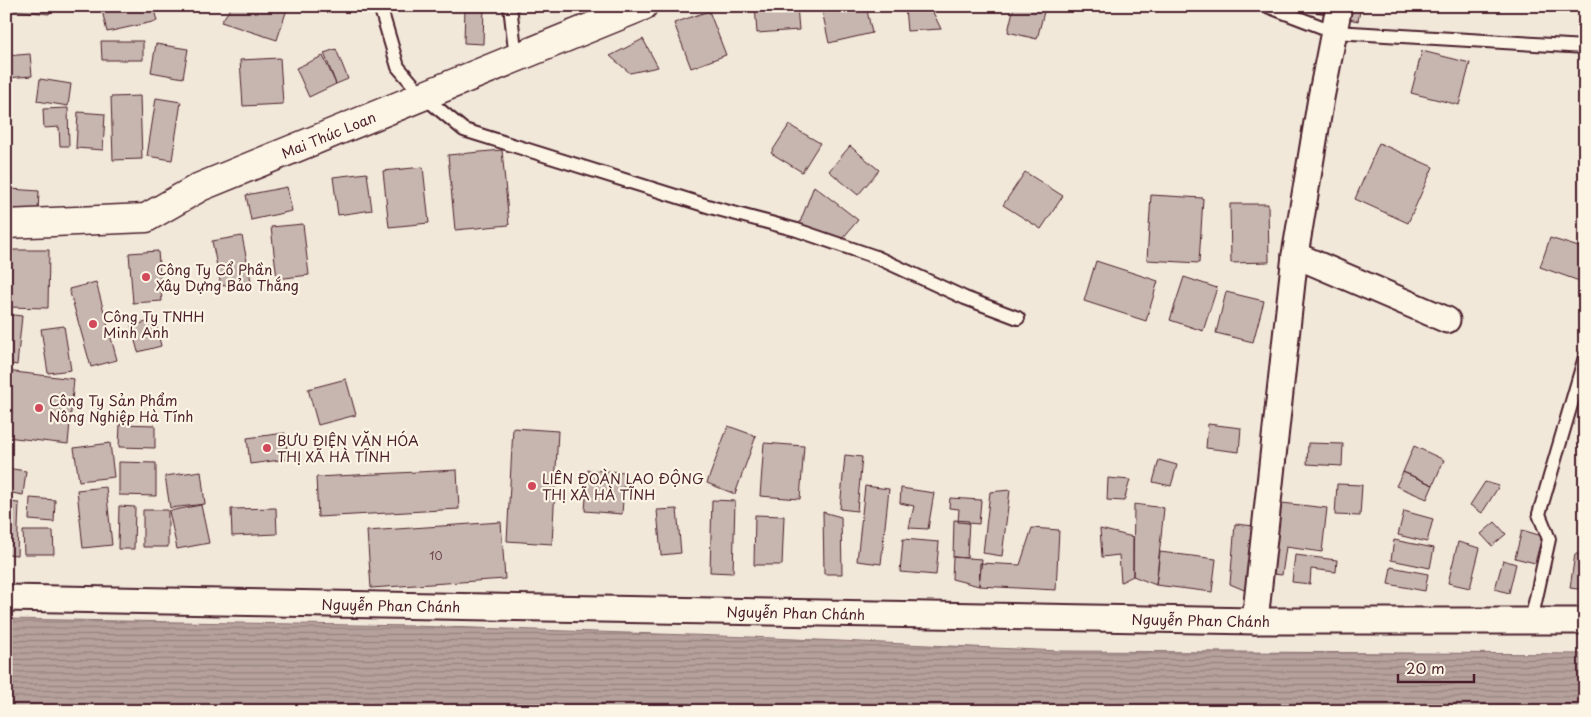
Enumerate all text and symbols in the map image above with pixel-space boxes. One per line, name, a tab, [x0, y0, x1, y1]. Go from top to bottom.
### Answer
street label: Mai Thúc Loan	[278, 106, 379, 163]
place label: Công Ty Cổ Phần Xây Dựng Bảo Thắng	[156, 259, 299, 296]
marker: Công Ty Cổ Phần Xây Dựng Bảo Thắng	[140, 271, 152, 283]
place label: Công Ty TNHH Minh Anh	[103, 306, 204, 343]
marker: Công Ty TNHH Minh Anh	[87, 318, 99, 330]
place label: Công Ty Sản Phẩm Nông Nghiệp Hà Tĩnh	[49, 390, 193, 427]
marker: Công Ty Sản Phẩm Nông Nghiệp Hà Tĩnh	[33, 402, 45, 414]
place label: BƯU ĐIỆN VĂN HÓA THỊ XÃ HÀ TĨNH	[277, 430, 419, 467]
marker: BƯU ĐIỆN VĂN HÓA THỊ XÃ HÀ TĨNH	[261, 442, 273, 454]
place label: LIÊN ĐOÀN LAO ĐỘNG THỊ XÃ HÀ TĨNH	[542, 468, 704, 505]
marker: LIÊN ĐOÀN LAO ĐỘNG THỊ XÃ HÀ TĨNH	[526, 480, 538, 492]
house number: 10	[430, 547, 442, 564]
street label: Nguyễn Phan Chánh	[322, 593, 460, 617]
street label: Nguyễn Phan Chánh	[726, 601, 865, 624]
street label: Nguyễn Phan Chánh	[1131, 608, 1270, 632]
scale bar	[1398, 652, 1475, 684]
text: 20 m	[1406, 656, 1445, 679]

